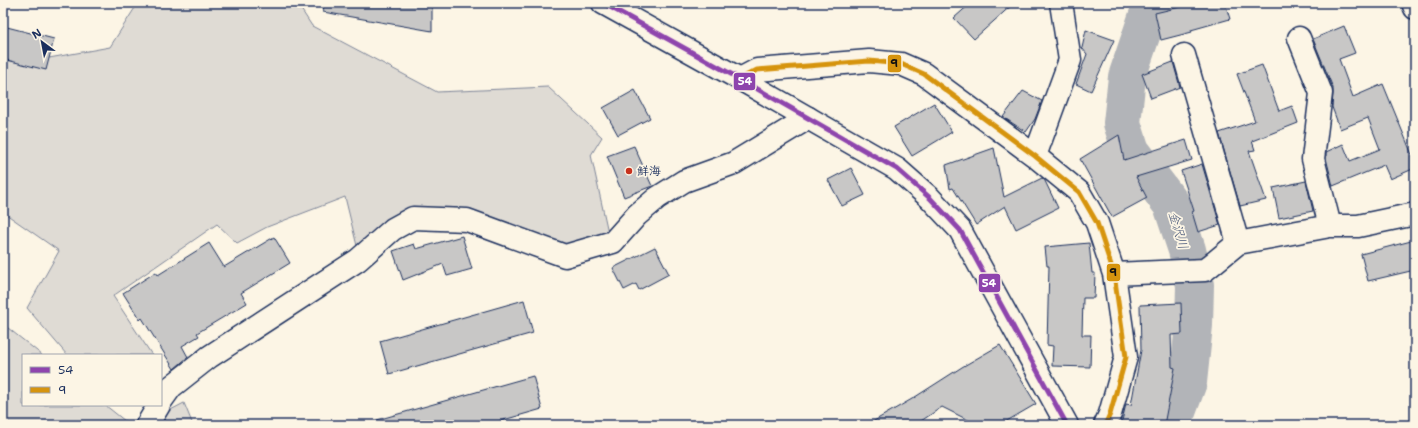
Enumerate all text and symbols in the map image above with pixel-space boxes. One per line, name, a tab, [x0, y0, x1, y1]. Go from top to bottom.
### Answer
north arrow	[22, 22, 62, 62]
text: N	[29, 25, 45, 43]
line badge: 9	[887, 54, 902, 73]
text: 9	[890, 56, 898, 71]
line badge: 54	[733, 72, 756, 91]
text: 54	[738, 74, 753, 89]
place label: 鮮海	[637, 163, 661, 179]
marker: 鮮海	[624, 166, 634, 176]
water label: 金沢川	[1165, 209, 1192, 251]
line badge: 9	[1106, 263, 1121, 282]
text: 9	[1109, 265, 1117, 280]
line badge: 54	[978, 273, 1001, 293]
text: 54	[982, 276, 997, 291]
legend	[22, 354, 162, 406]
text: 54	[58, 362, 73, 378]
text: 9	[58, 382, 66, 398]

